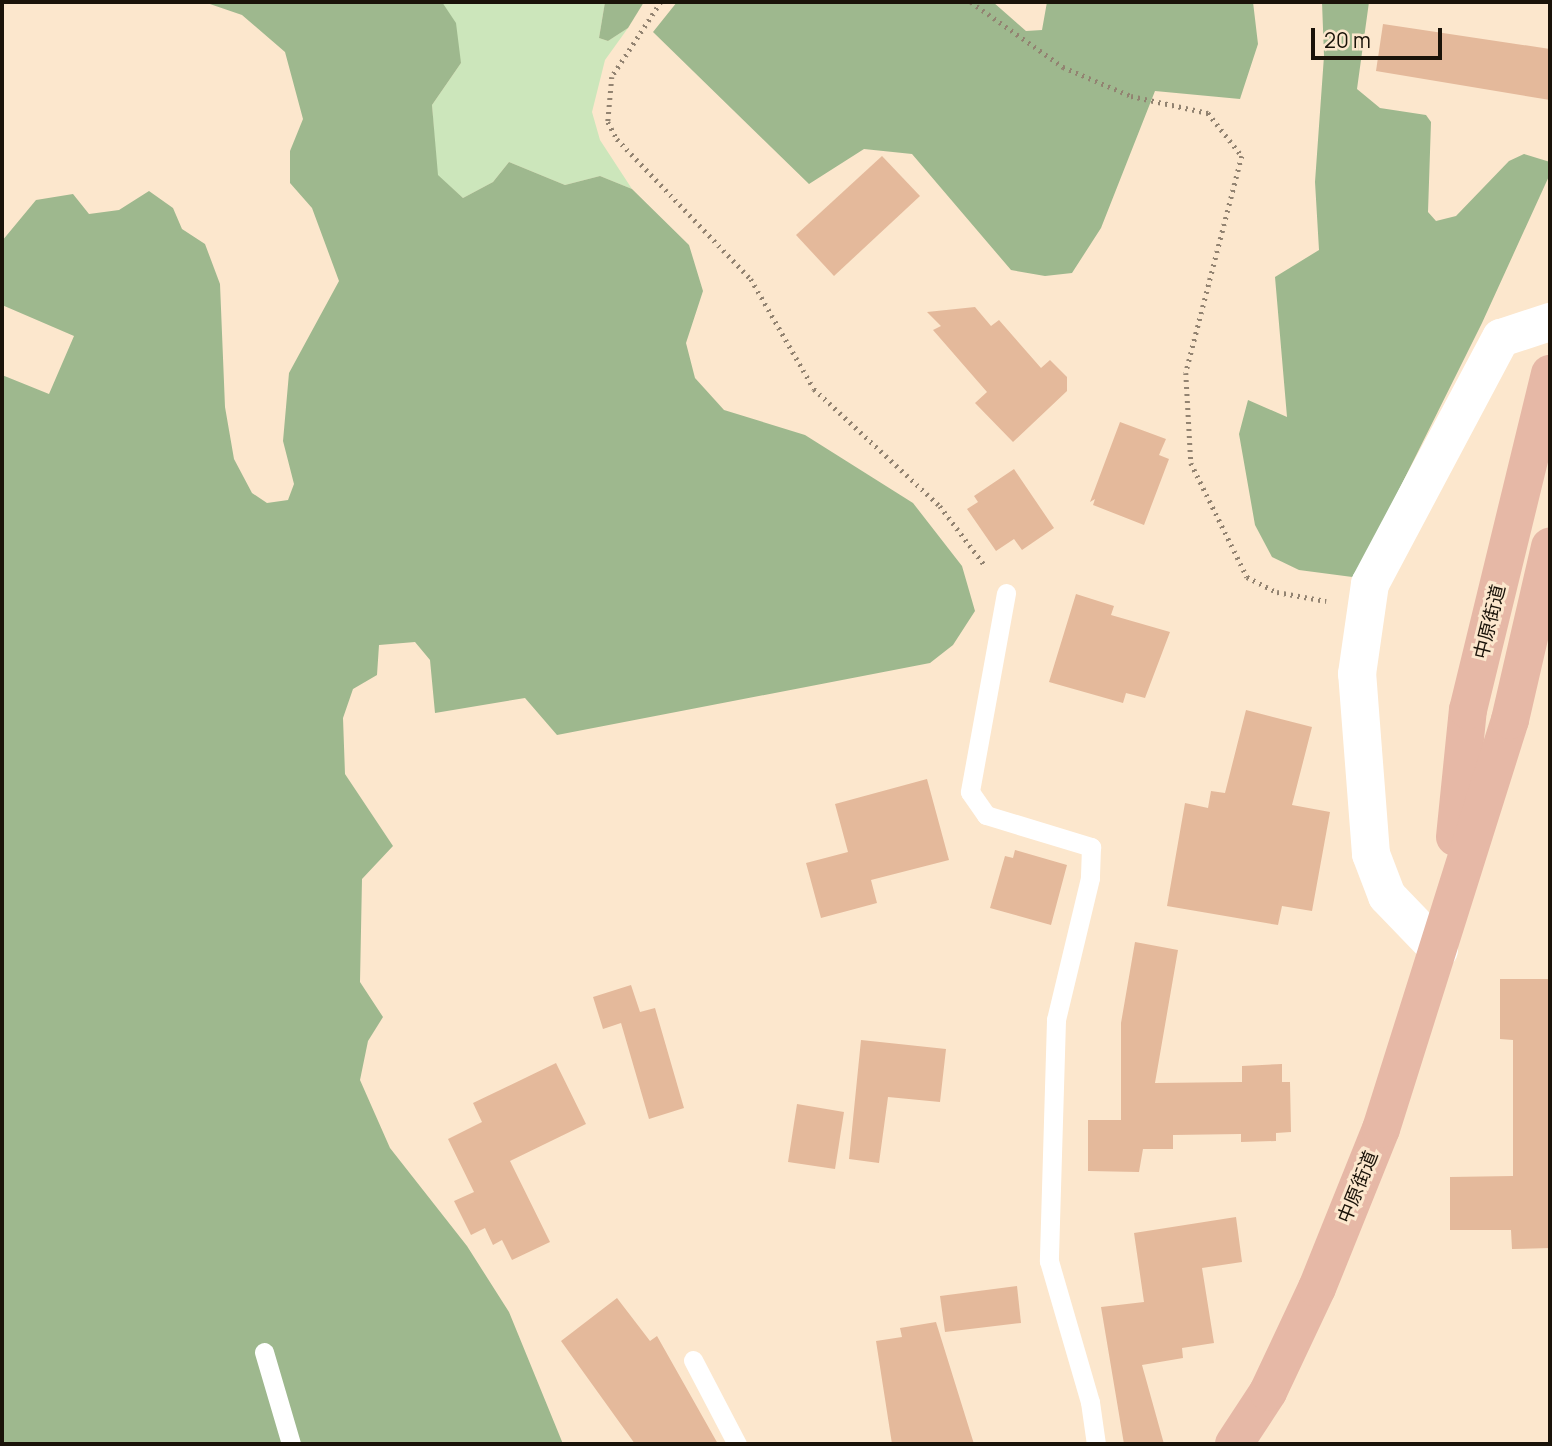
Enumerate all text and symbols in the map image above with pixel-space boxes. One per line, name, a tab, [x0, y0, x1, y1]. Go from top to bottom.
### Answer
scale bar	[1314, 14, 1445, 58]
text: 20 m	[1324, 26, 1371, 54]
street label: 中原街道	[1470, 582, 1510, 662]
street label: 中原街道	[1333, 1147, 1383, 1227]

